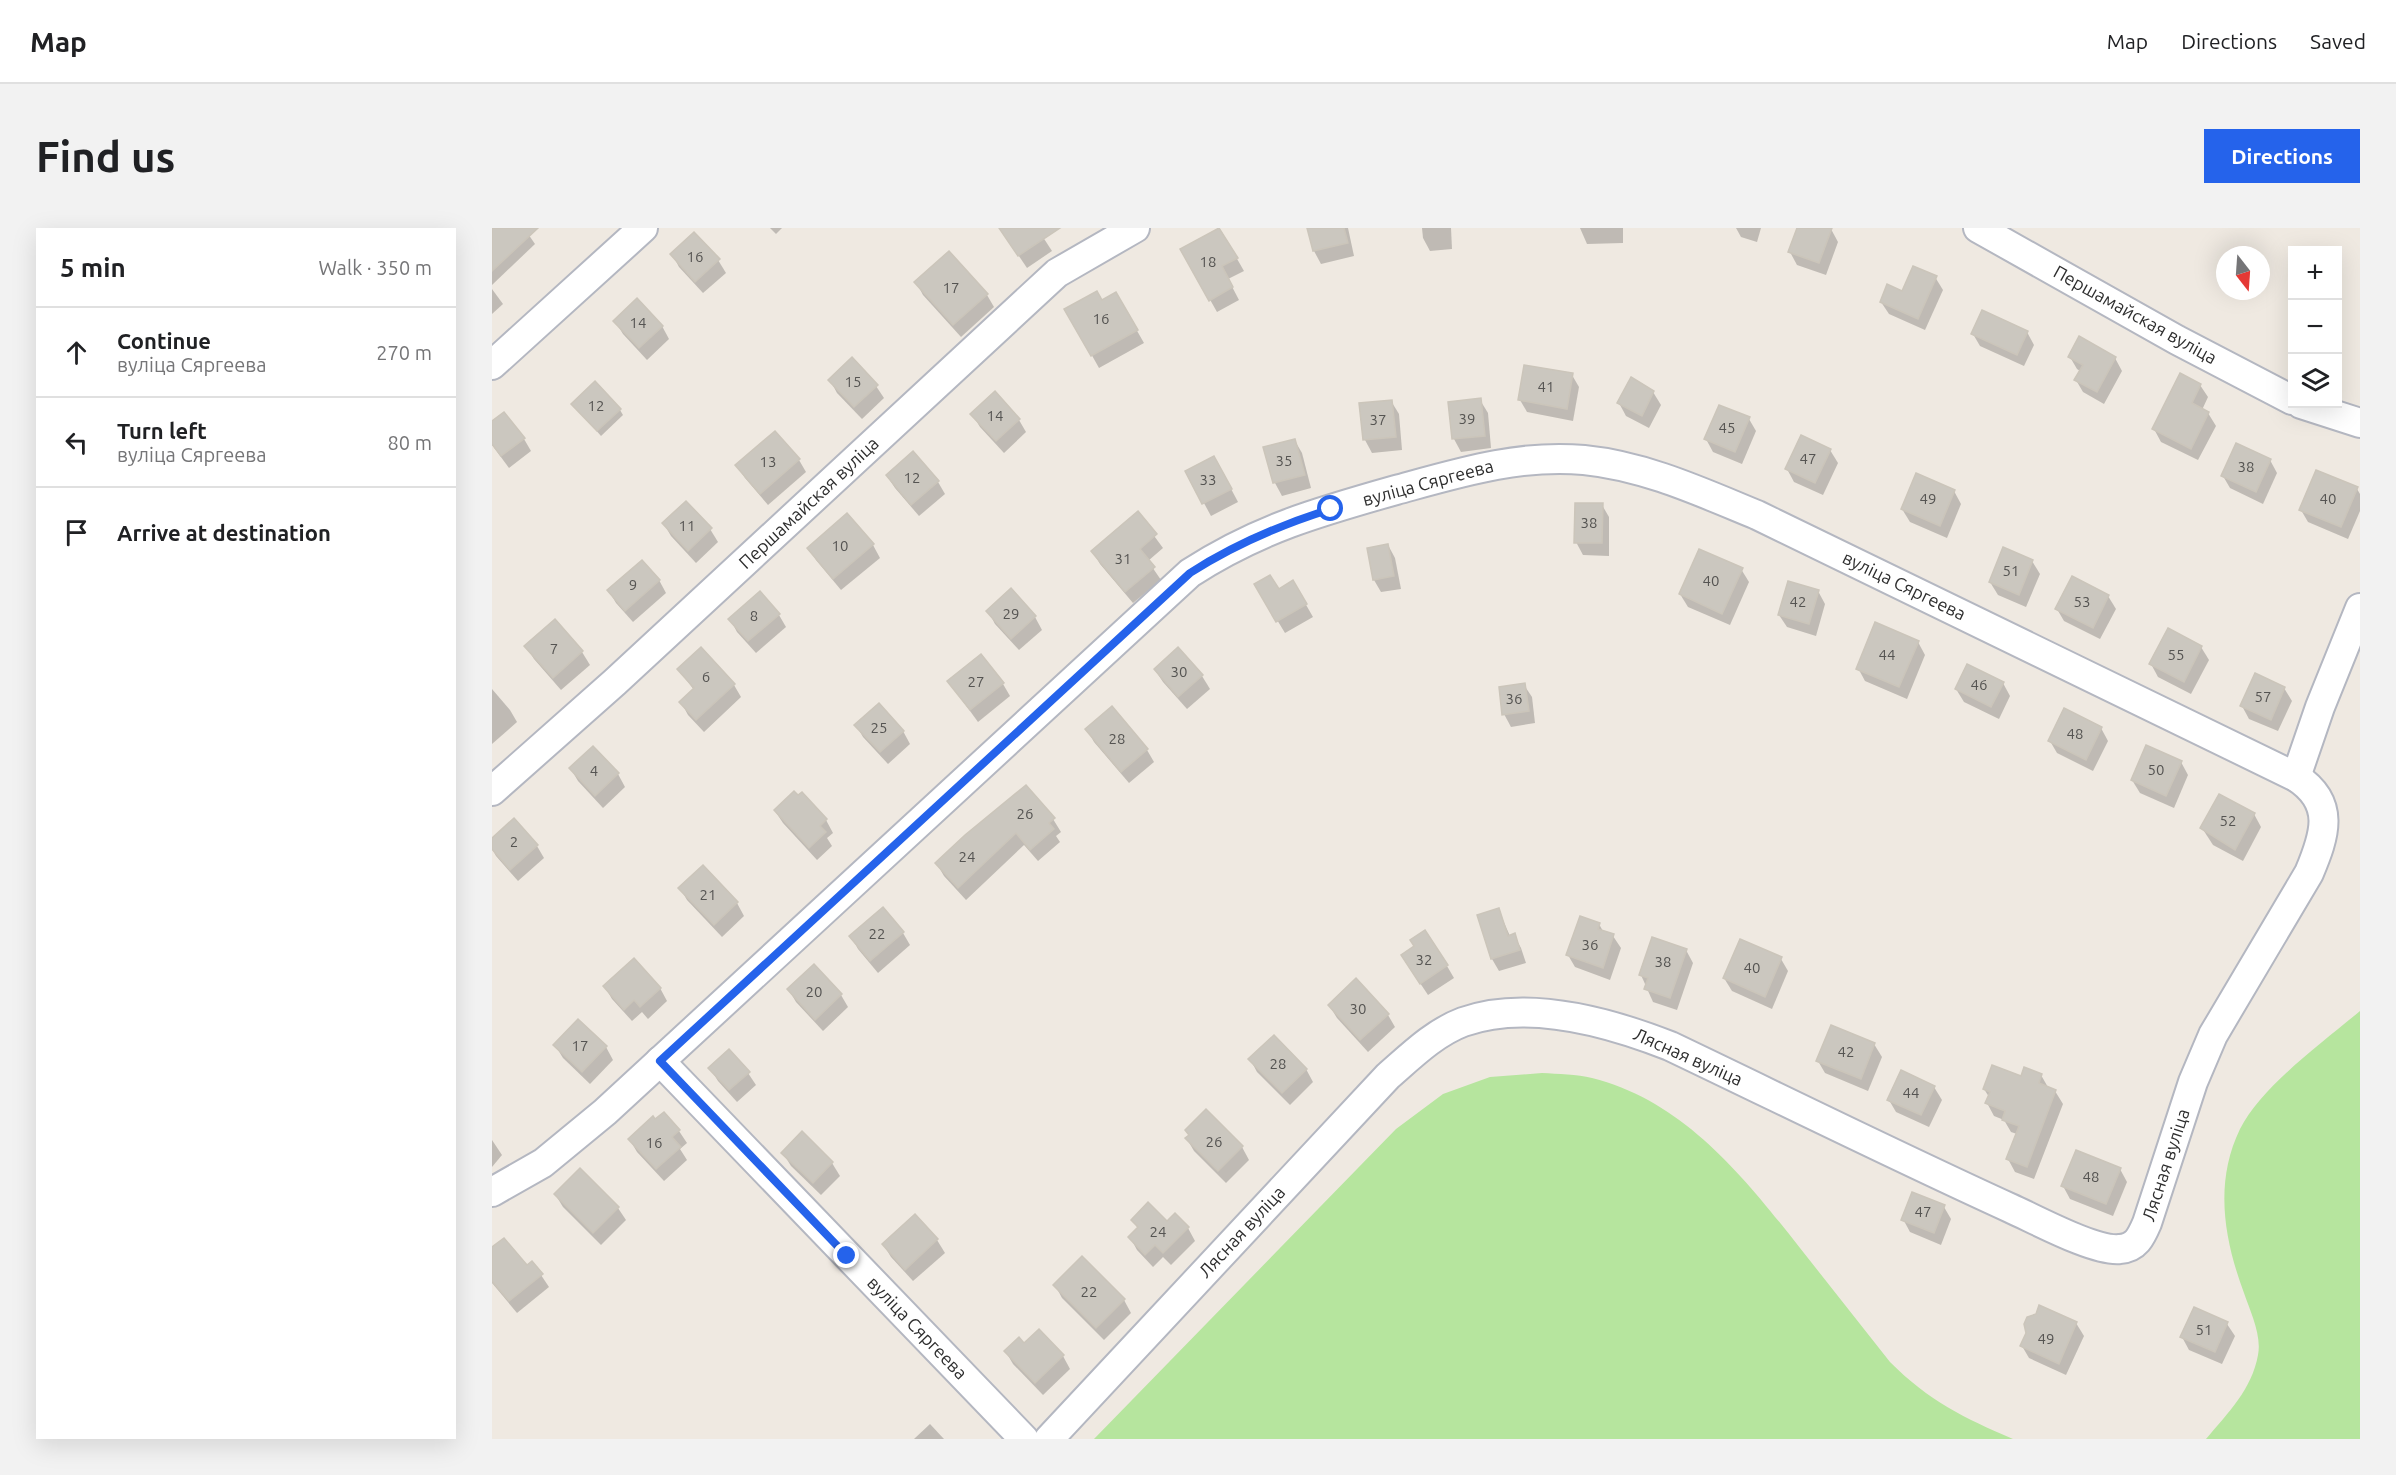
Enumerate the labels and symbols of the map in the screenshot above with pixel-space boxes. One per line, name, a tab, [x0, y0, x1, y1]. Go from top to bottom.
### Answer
north arrow	[2216, 246, 2270, 300]
house number: 16	[687, 248, 703, 265]
house number: 18	[1200, 253, 1216, 270]
street label: Першамайская вуліца	[2050, 261, 2221, 367]
house number: 17	[943, 279, 959, 296]
house number: 16	[1093, 310, 1109, 327]
house number: 14	[630, 314, 646, 331]
house number: 15	[845, 373, 861, 390]
house number: 41	[1538, 378, 1554, 395]
house number: 12	[588, 397, 604, 414]
house number: 14	[987, 407, 1003, 424]
house number: 39	[1459, 410, 1475, 427]
house number: 37	[1370, 411, 1386, 428]
house number: 45	[1719, 419, 1735, 436]
street label: Першамайская вуліца	[734, 432, 882, 572]
house number: 47	[1800, 450, 1816, 467]
house number: 35	[1276, 452, 1292, 469]
house number: 13	[760, 453, 776, 470]
street label: вуліца Сяргеева	[1360, 455, 1495, 509]
house number: 38	[2238, 458, 2254, 475]
house number: 12	[904, 469, 920, 486]
house number: 33	[1200, 471, 1216, 488]
house number: 49	[1920, 490, 1936, 507]
house number: 40	[2320, 490, 2336, 507]
route start	[1317, 495, 1343, 521]
house number: 38	[1581, 514, 1597, 531]
house number: 11	[679, 517, 695, 534]
house number: 10	[832, 537, 848, 554]
street label: вуліца Сяргеева	[1840, 547, 1969, 624]
house number: 31	[1115, 550, 1131, 567]
house number: 51	[2003, 562, 2019, 579]
house number: 40	[1703, 572, 1719, 589]
house number: 9	[629, 576, 637, 593]
house number: 42	[1790, 593, 1806, 610]
house number: 53	[2074, 593, 2090, 610]
house number: 29	[1003, 605, 1019, 622]
house number: 8	[750, 607, 758, 624]
house number: 7	[550, 640, 558, 657]
house number: 44	[1879, 646, 1895, 663]
house number: 55	[2168, 646, 2184, 663]
house number: 30	[1171, 663, 1187, 680]
house number: 6	[702, 668, 710, 685]
house number: 27	[968, 673, 984, 690]
house number: 46	[1971, 676, 1987, 693]
house number: 57	[2255, 688, 2271, 705]
house number: 36	[1506, 690, 1522, 707]
house number: 25	[871, 719, 887, 736]
house number: 48	[2067, 725, 2083, 742]
house number: 28	[1109, 730, 1125, 747]
house number: 50	[2148, 761, 2164, 778]
house number: 4	[590, 762, 598, 779]
house number: 26	[1017, 805, 1033, 822]
house number: 52	[2220, 812, 2236, 829]
house number: 2	[510, 833, 518, 850]
house number: 24	[959, 848, 975, 865]
house number: 21	[700, 886, 716, 903]
house number: 22	[869, 925, 885, 942]
house number: 36	[1582, 936, 1598, 953]
house number: 32	[1416, 951, 1432, 968]
house number: 38	[1655, 953, 1671, 970]
house number: 40	[1744, 959, 1760, 976]
house number: 20	[806, 983, 822, 1000]
house number: 30	[1350, 1000, 1366, 1017]
street label: Лясная вуліца	[1631, 1023, 1746, 1089]
house number: 17	[572, 1037, 588, 1054]
house number: 42	[1838, 1043, 1854, 1060]
house number: 28	[1270, 1055, 1286, 1072]
house number: 44	[1903, 1084, 1919, 1101]
street label: Лясная вуліца	[2137, 1106, 2193, 1223]
house number: 26	[1206, 1133, 1222, 1150]
house number: 16	[646, 1134, 662, 1151]
house number: 48	[2083, 1168, 2099, 1185]
street label: Лясная вуліца	[1194, 1182, 1288, 1281]
house number: 47	[1915, 1203, 1931, 1220]
house number: 24	[1150, 1223, 1166, 1240]
route end	[833, 1242, 859, 1268]
street label: вуліца Сяргеева	[864, 1272, 972, 1383]
house number: 22	[1081, 1283, 1097, 1300]
house number: 51	[2196, 1321, 2212, 1338]
house number: 49	[2038, 1330, 2054, 1347]

